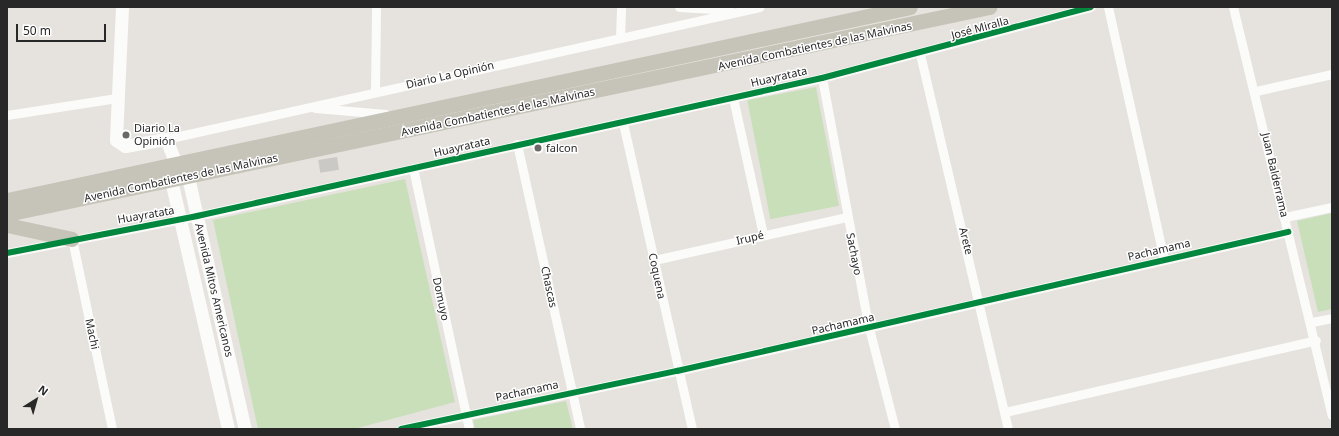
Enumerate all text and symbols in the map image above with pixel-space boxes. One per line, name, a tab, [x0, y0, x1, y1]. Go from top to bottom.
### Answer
street label: José Miralla	[950, 14, 1010, 42]
scale bar	[18, 16, 108, 42]
street label: Avenida Combatientes de las Malvinas	[717, 19, 913, 73]
text: 50 m	[23, 22, 51, 39]
street label: Diario La Opinión	[405, 58, 495, 92]
street label: Huayratata	[749, 64, 809, 90]
street label: Avenida Combatientes de las Malvinas	[400, 85, 596, 139]
place label: Diario La Opinión	[134, 122, 180, 148]
marker: Diario La Opinión	[121, 130, 131, 140]
street label: Juan Balderrama	[1259, 131, 1291, 219]
street label: Huayratata	[432, 134, 492, 160]
place label: falcon	[546, 141, 578, 155]
marker: falcon	[533, 143, 543, 153]
street label: Avenida Combatientes de las Malvinas	[83, 151, 279, 205]
street label: Huayratata	[117, 204, 175, 226]
street label: Avenida Mitos Americanos	[192, 222, 236, 358]
street label: Arete	[956, 226, 976, 256]
street label: Irupé	[735, 228, 765, 248]
street label: Sachayo	[843, 232, 865, 276]
street label: Pachamama	[1126, 236, 1192, 264]
street label: Coquena	[646, 252, 668, 300]
street label: Chascas	[538, 265, 560, 309]
street label: Domuyo	[430, 276, 452, 322]
street label: Pachamama	[810, 310, 876, 338]
street label: Machi	[82, 317, 102, 351]
street label: Pachamama	[494, 378, 560, 404]
north arrow	[16, 380, 56, 420]
text: N	[35, 381, 52, 399]

